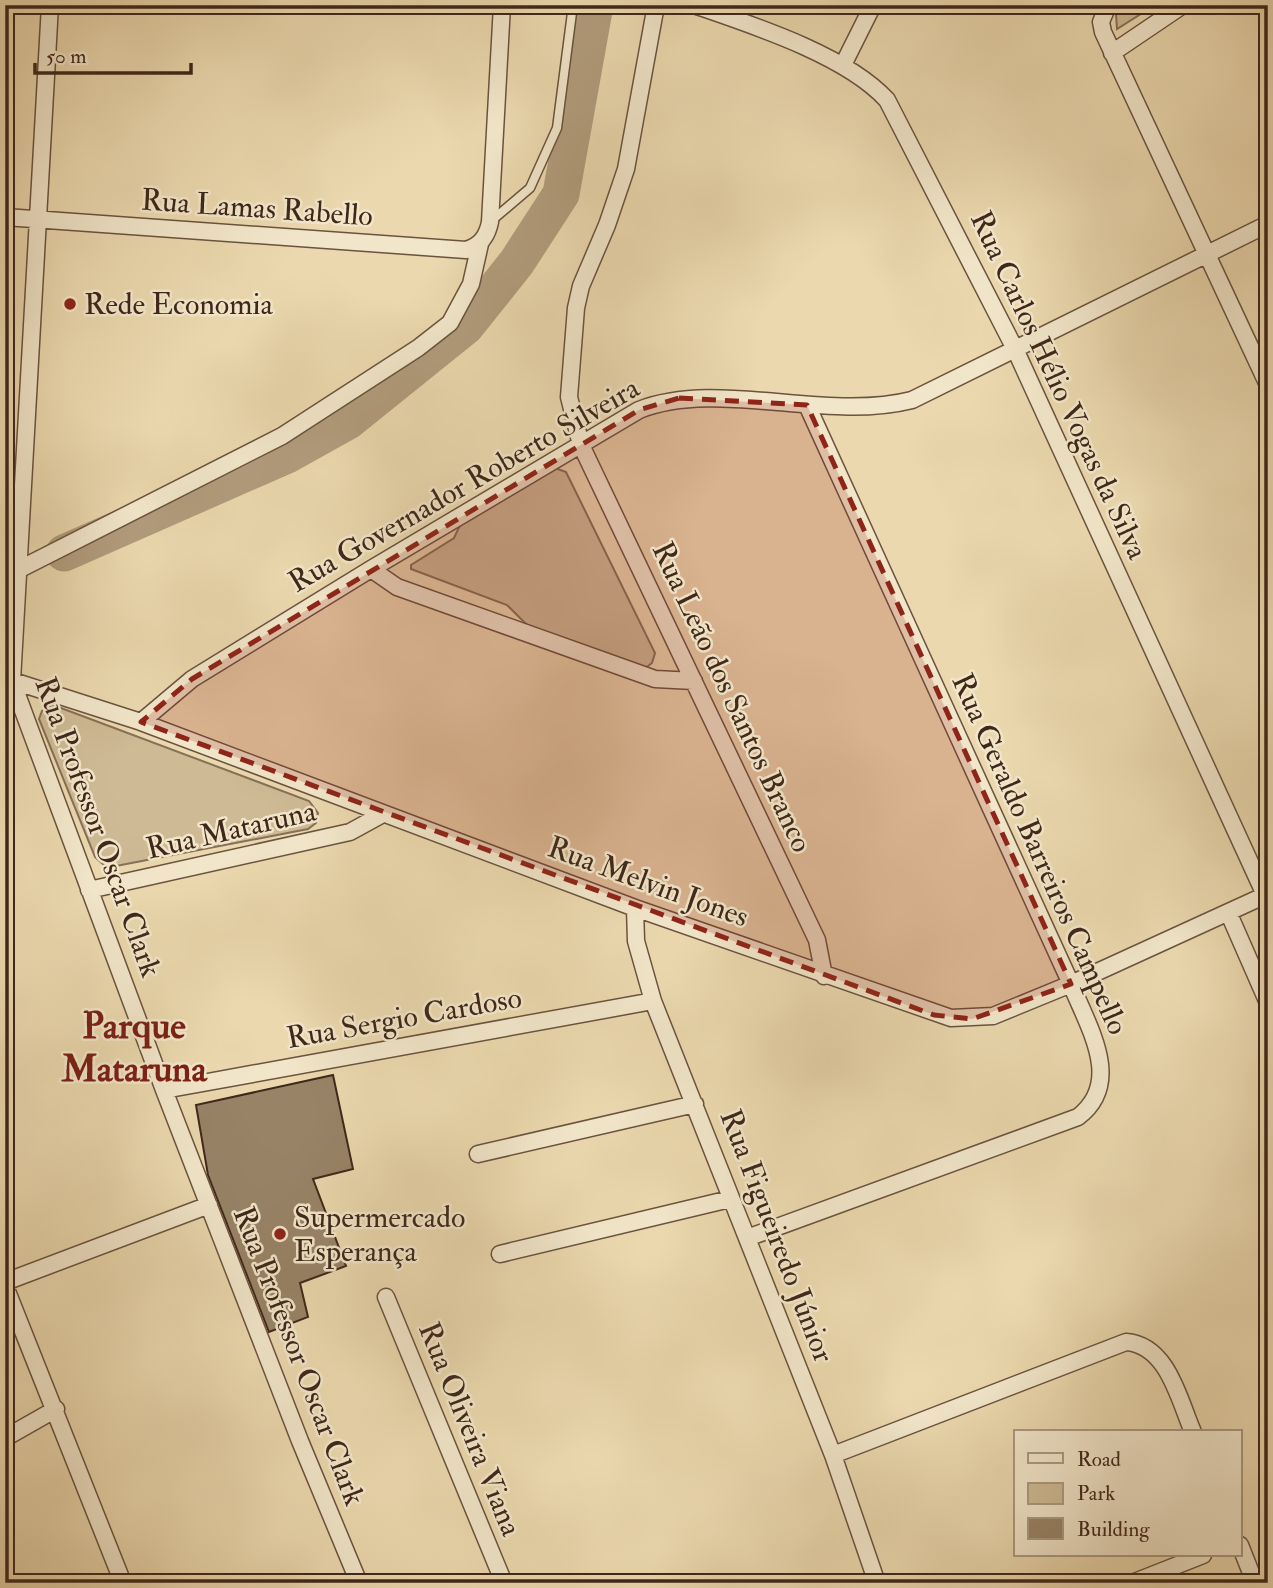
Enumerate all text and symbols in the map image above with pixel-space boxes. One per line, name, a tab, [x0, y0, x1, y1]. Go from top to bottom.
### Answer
scale bar	[35, 32, 191, 76]
text: 50 m	[46, 43, 87, 70]
street label: Rua Lamas Rabello	[140, 181, 374, 235]
street label: Rua Carlos Hélio Vogas da Silva	[962, 205, 1156, 566]
place label: Rede Economia	[84, 286, 274, 323]
marker: Rede Economia	[62, 296, 78, 312]
street label: Rua Governador Roberto Silveira	[282, 369, 647, 601]
street label: Rua Leão dos Santos Branco	[644, 536, 820, 858]
street label: Rua Geraldo Barreiros Campello	[944, 668, 1136, 1040]
street label: Rua Professor Oscar Clark	[26, 672, 170, 982]
street label: Rua Mataruna	[143, 792, 320, 867]
street label: Rua Melvin Jones	[543, 829, 753, 935]
street label: Rua Sergio Cardoso	[284, 979, 524, 1057]
district label: Parque Mataruna	[60, 1003, 208, 1093]
street label: Rua Figueiredo Júnior	[712, 1104, 842, 1368]
place label: Supermercado Esperança	[294, 1199, 465, 1270]
street label: Rua Professor Oscar Clark	[225, 1201, 373, 1511]
marker: Supermercado Esperança	[272, 1226, 288, 1242]
street label: Rua Oliveira Viana	[410, 1317, 530, 1542]
legend	[1014, 1430, 1242, 1556]
text: Road	[1077, 1446, 1122, 1473]
text: Park	[1077, 1480, 1115, 1507]
text: Building	[1077, 1516, 1150, 1543]

